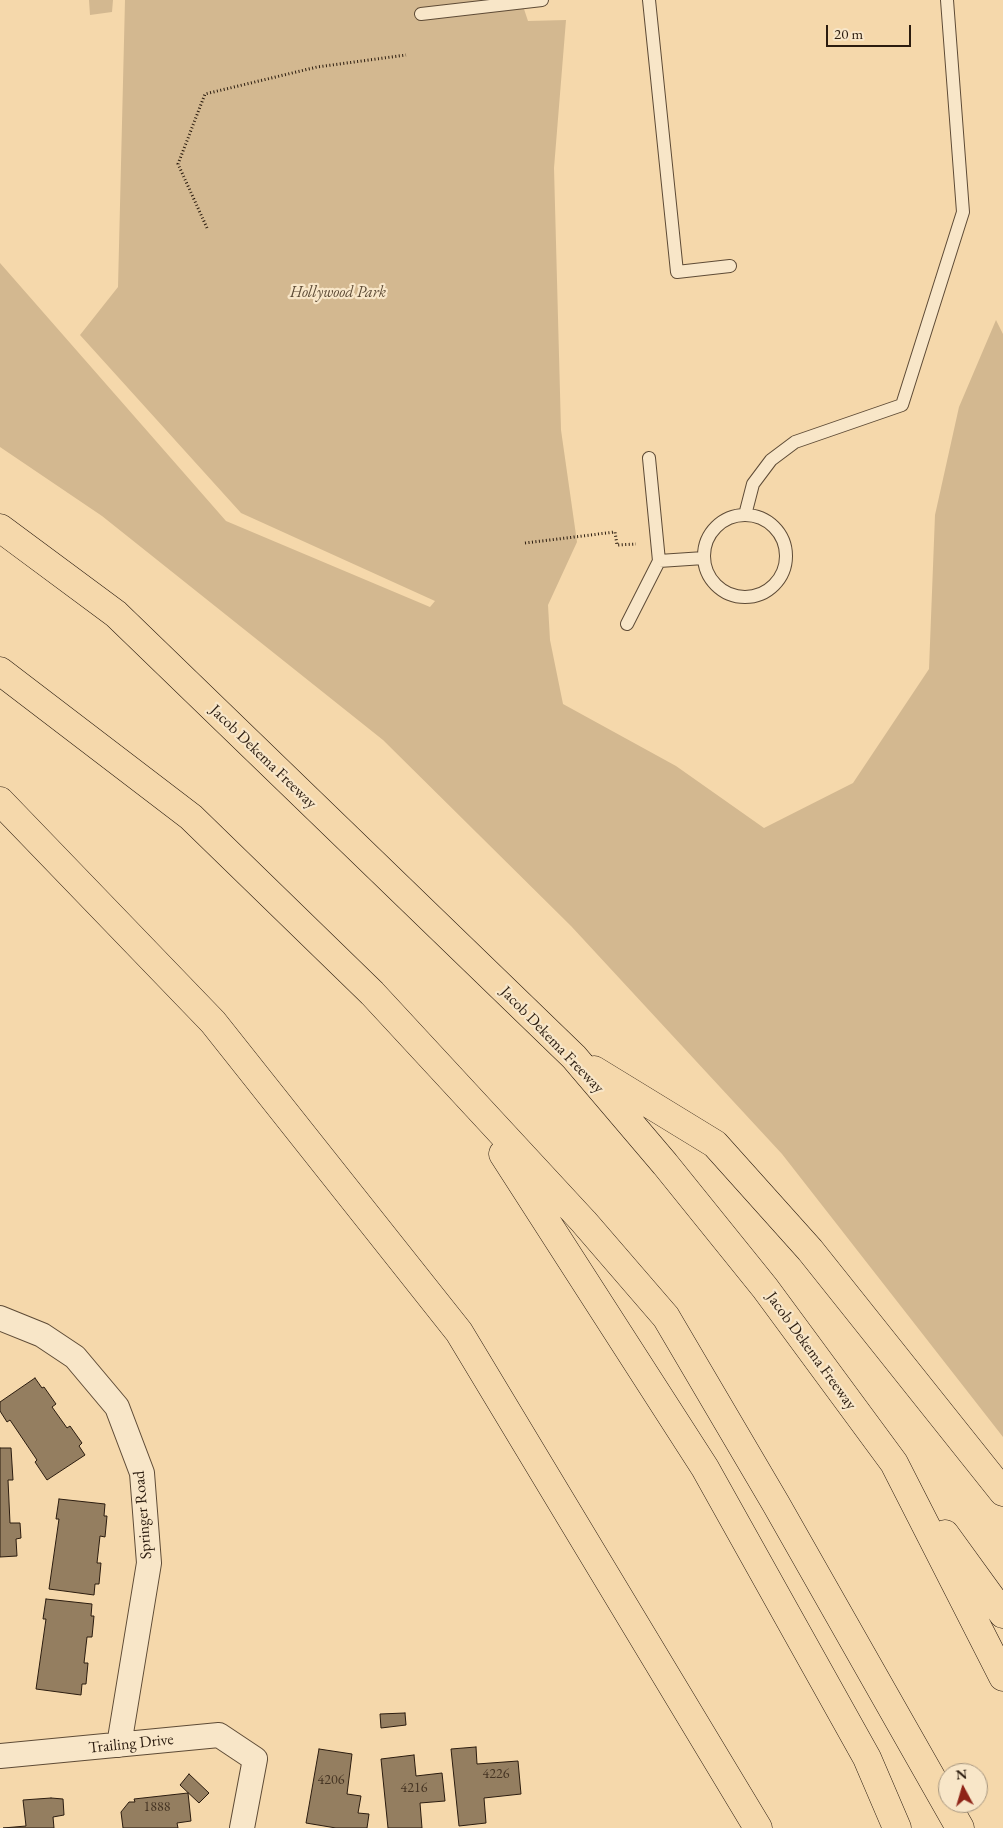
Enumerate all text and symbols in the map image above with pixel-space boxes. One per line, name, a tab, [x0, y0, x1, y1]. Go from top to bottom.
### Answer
scale bar	[828, 15, 913, 47]
text: 20 m	[834, 24, 863, 43]
park label: Hollywood Park	[290, 283, 386, 303]
street label: Jacob Dekema Freeway	[206, 701, 320, 813]
street label: Jacob Dekema Freeway	[496, 983, 608, 1097]
street label: Jacob Dekema Freeway	[762, 1288, 860, 1414]
street label: Springer Road	[130, 1470, 156, 1560]
street label: Trailing Drive	[88, 1730, 174, 1758]
north arrow	[938, 1763, 988, 1813]
text: N	[955, 1765, 968, 1784]
house number: 4226	[483, 1766, 509, 1782]
house number: 4206	[318, 1772, 344, 1788]
house number: 4216	[401, 1780, 427, 1796]
house number: 1888	[144, 1799, 170, 1815]

